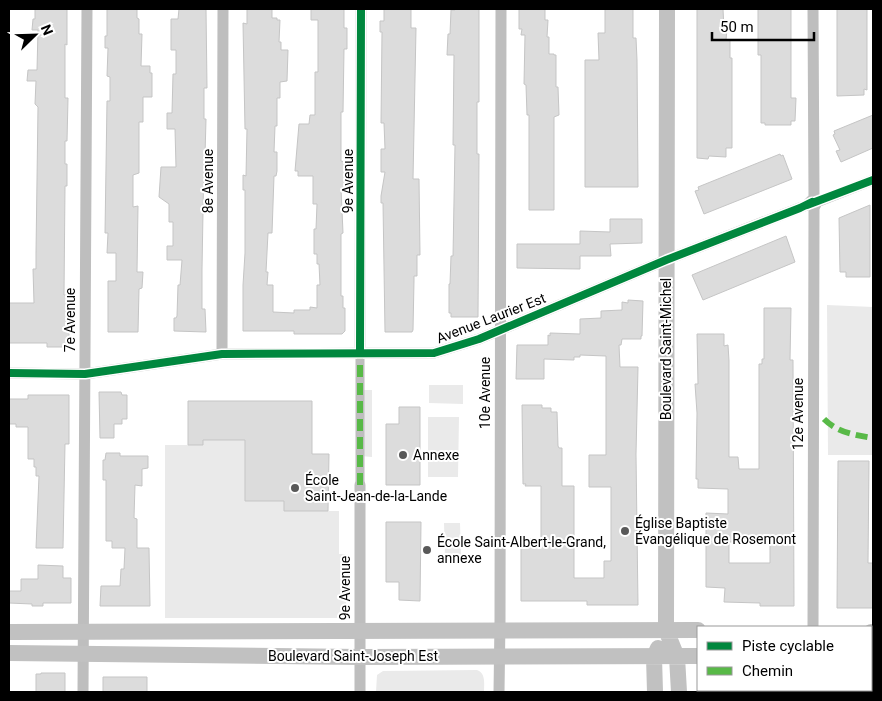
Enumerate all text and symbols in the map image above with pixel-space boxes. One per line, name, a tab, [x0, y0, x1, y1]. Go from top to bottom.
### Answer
north arrow	[10, 10, 60, 60]
scale bar	[712, 10, 814, 42]
text: 50 m	[720, 18, 754, 36]
text: N	[38, 22, 56, 38]
street label: 8e Avenue	[200, 149, 216, 213]
street label: 9e Avenue	[340, 149, 356, 213]
street label: Boulevard Saint-Michel	[658, 278, 674, 420]
street label: 7e Avenue	[62, 288, 78, 352]
street label: Avenue Laurier Est	[434, 290, 548, 346]
street label: 10e Avenue	[477, 357, 493, 429]
street label: 12e Avenue	[790, 378, 806, 450]
place label: Annexe	[413, 447, 459, 463]
marker: Annexe	[397, 449, 409, 461]
place label: École Saint-Jean-de-la-Lande	[305, 471, 447, 504]
marker: École Saint-Jean-de-la-Lande	[289, 482, 301, 494]
place label: Église Baptiste Évangélique de Rosemont	[635, 514, 797, 547]
marker: Église Baptiste Évangélique de Rosemont	[619, 525, 631, 537]
place label: École Saint-Albert-le-Grand, annexe	[437, 533, 606, 566]
marker: École Saint-Albert-le-Grand, annexe	[421, 544, 433, 556]
street label: 9e Avenue	[337, 556, 353, 620]
legend	[697, 626, 872, 691]
text: Piste cyclable	[742, 637, 834, 655]
street label: Boulevard Saint-Joseph Est	[268, 648, 438, 664]
text: Chemin	[742, 662, 793, 680]

